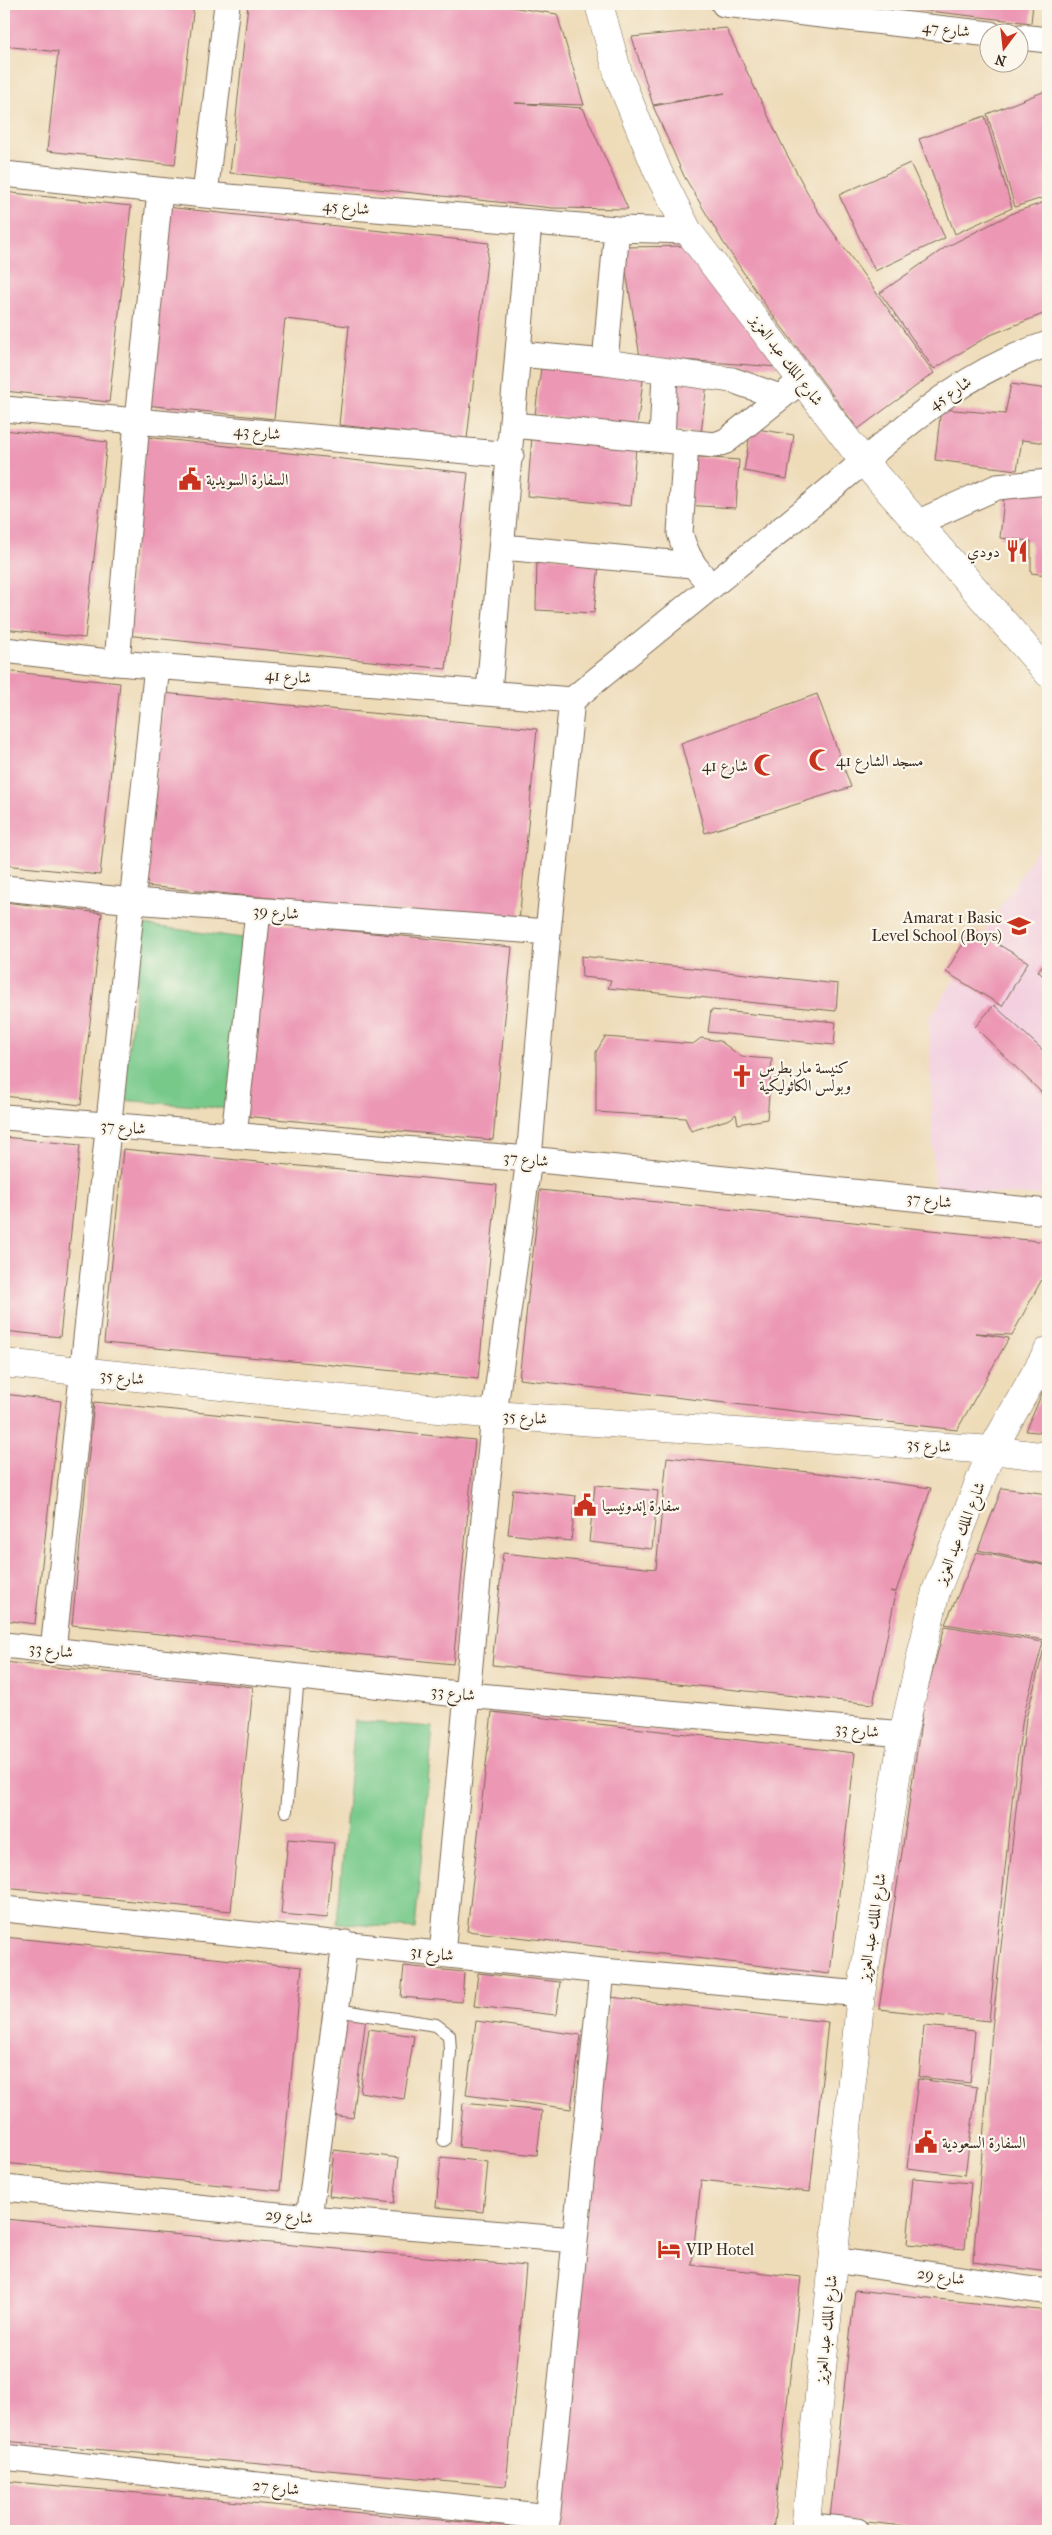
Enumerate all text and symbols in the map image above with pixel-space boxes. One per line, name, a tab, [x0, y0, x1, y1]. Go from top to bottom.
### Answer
street label: شارع 47	[921, 17, 971, 45]
north arrow	[980, 22, 1030, 72]
text: N	[993, 50, 1008, 70]
street label: شارع 45	[321, 195, 370, 223]
street label: شارع الملك عبد العزيز	[742, 309, 827, 412]
street label: شارع 45	[925, 372, 977, 417]
street label: شارع 43	[232, 420, 281, 448]
public building icon: السفارة السويدية	[177, 466, 203, 492]
place label: السفارة السويدية	[206, 470, 289, 490]
restaurant icon: دودي	[1004, 538, 1030, 564]
place label: دودي	[967, 542, 1000, 564]
street label: شارع 41	[264, 665, 312, 691]
mosque icon: مسجد الشارع 41	[807, 747, 833, 773]
place label: مسجد الشارع 41	[836, 751, 923, 774]
mosque icon: شارع 41	[752, 752, 778, 778]
place label: شارع 41	[702, 756, 748, 779]
street label: شارع 39	[252, 901, 300, 927]
place label: Amarat 1 Basic Level School (Boys)	[872, 908, 1002, 945]
school or university icon: Amarat 1 Basic Level School (Boys)	[1006, 913, 1032, 939]
place label: كنيسة مار بطرس وبولس الكاثوليكية	[759, 1058, 851, 1096]
church icon: كنيسة مار بطرس وبولس الكاثوليكية	[729, 1063, 755, 1089]
street label: شارع 37	[99, 1116, 146, 1142]
street label: شارع 37	[502, 1148, 549, 1174]
street label: شارع 37	[905, 1188, 953, 1216]
street label: شارع 35	[98, 1365, 145, 1393]
street label: شارع 35	[502, 1406, 548, 1432]
street label: شارع 35	[906, 1434, 952, 1460]
street label: شارع الملك عبد العزيز	[930, 1479, 993, 1590]
public building icon: سفارة إندونيسيا	[572, 1492, 598, 1518]
place label: سفارة إندونيسيا	[602, 1496, 680, 1516]
street label: شارع 33	[28, 1638, 74, 1666]
street label: شارع 33	[430, 1681, 476, 1709]
street label: شارع 33	[834, 1719, 880, 1745]
street label: شارع الملك عبد العزيز	[854, 1872, 894, 1985]
street label: شارع 31	[409, 1941, 455, 1969]
public building icon: السفارة السعودية	[913, 2129, 939, 2155]
place label: السفارة السعودية	[942, 2133, 1026, 2153]
street label: شارع 29	[264, 2204, 314, 2232]
hotel icon: VIP Hotel	[656, 2236, 682, 2262]
place label: VIP Hotel	[685, 2240, 755, 2259]
street label: شارع 29	[915, 2263, 966, 2293]
street label: شارع الملك عبد العزيز	[811, 2274, 845, 2387]
street label: شارع 27	[251, 2475, 300, 2503]

